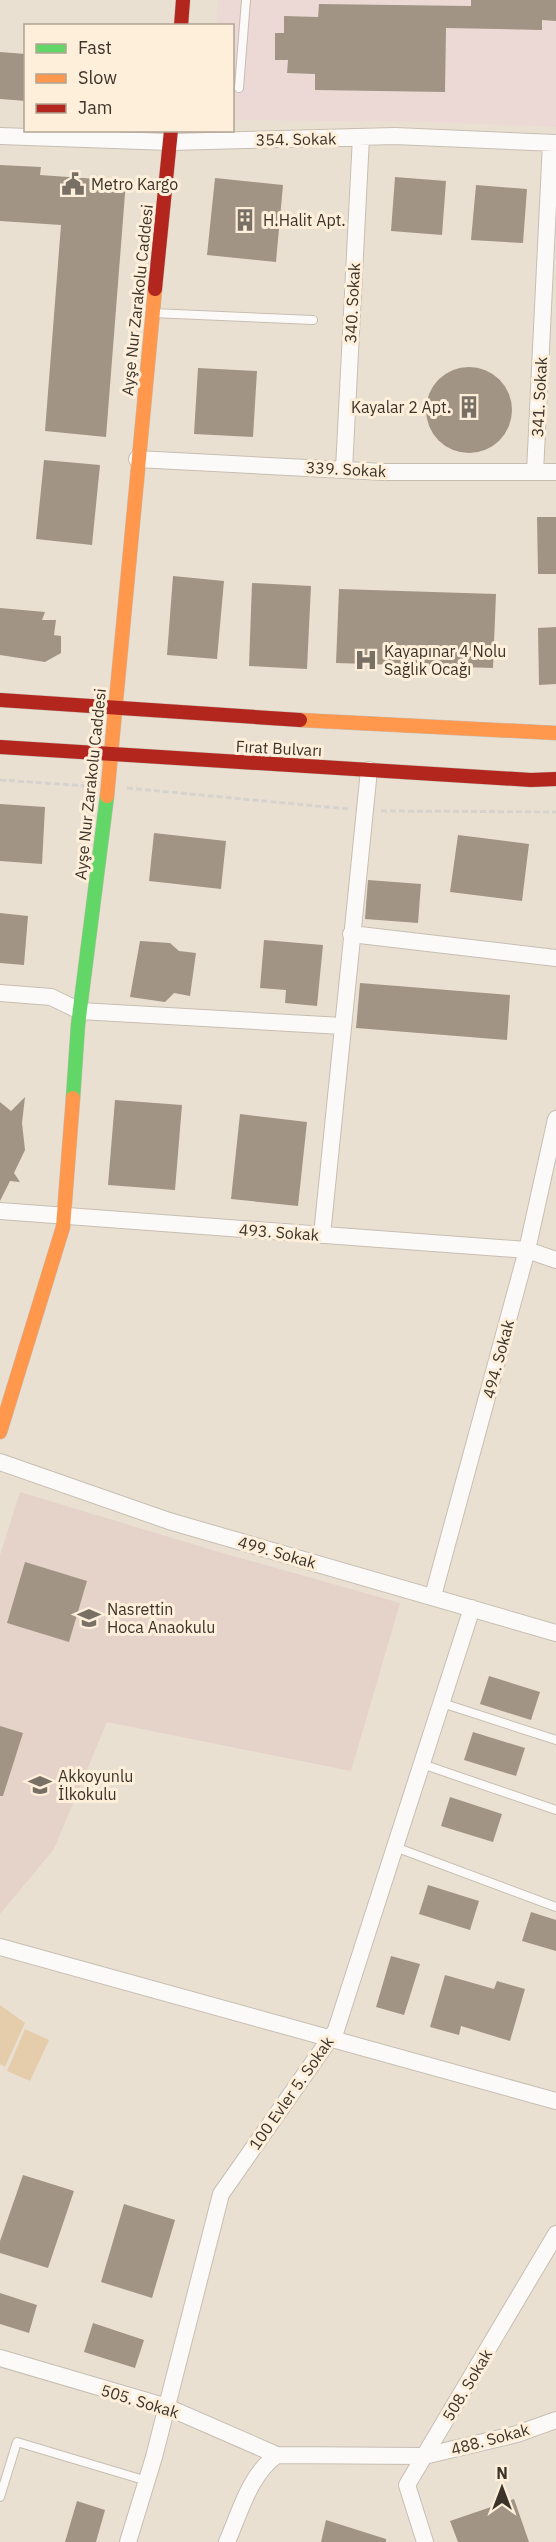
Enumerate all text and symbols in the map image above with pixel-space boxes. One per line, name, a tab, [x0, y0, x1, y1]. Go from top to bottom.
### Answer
legend	[24, 24, 234, 132]
text: Fast	[78, 36, 112, 59]
text: Slow	[78, 66, 117, 89]
text: Jam	[78, 96, 113, 119]
street label: 354. Sokak	[256, 128, 337, 150]
public building icon: Metro Kargo	[60, 171, 86, 197]
place label: Metro Kargo	[91, 174, 178, 194]
street label: Ayşe Nur Zarakolu Caddesi	[117, 203, 157, 397]
building icon: H.Halit Apt.	[232, 207, 258, 233]
place label: H.Halit Apt.	[263, 210, 346, 230]
street label: 340. Sokak	[340, 262, 364, 344]
street label: 341. Sokak	[527, 356, 551, 438]
building icon: Kayalar 2 Apt.	[456, 394, 482, 420]
place label: Kayalar 2 Apt.	[351, 397, 451, 417]
street label: 339. Sokak	[305, 457, 387, 481]
place label: Kayapınar 4 Nolu Sağlık Ocağı	[384, 641, 506, 679]
hospital icon: Kayapınar 4 Nolu Sağlık Ocağı	[353, 647, 379, 673]
street label: Ayşe Nur Zarakolu Caddesi	[70, 687, 110, 881]
street label: Fırat Bulvarı	[235, 736, 323, 760]
street label: 493. Sokak	[238, 1219, 320, 1245]
street label: 494. Sokak	[478, 1317, 518, 1400]
street label: 499. Sokak	[236, 1531, 319, 1573]
place label: Nasrettin Hoca Anaokulu	[107, 1599, 215, 1637]
school or university icon: Nasrettin Hoca Anaokulu	[76, 1605, 102, 1631]
place label: Akkoyunlu İlkokulu	[58, 1766, 133, 1804]
school or university icon: Akkoyunlu İlkokulu	[27, 1772, 53, 1798]
street label: 100 Evler 5. Sokak	[244, 2032, 338, 2154]
street label: 508. Sokak	[438, 2345, 497, 2425]
street label: 505. Sokak	[99, 2380, 182, 2422]
street label: 488. Sokak	[449, 2419, 532, 2459]
north arrow	[472, 2458, 532, 2518]
text: N	[496, 2463, 508, 2483]

